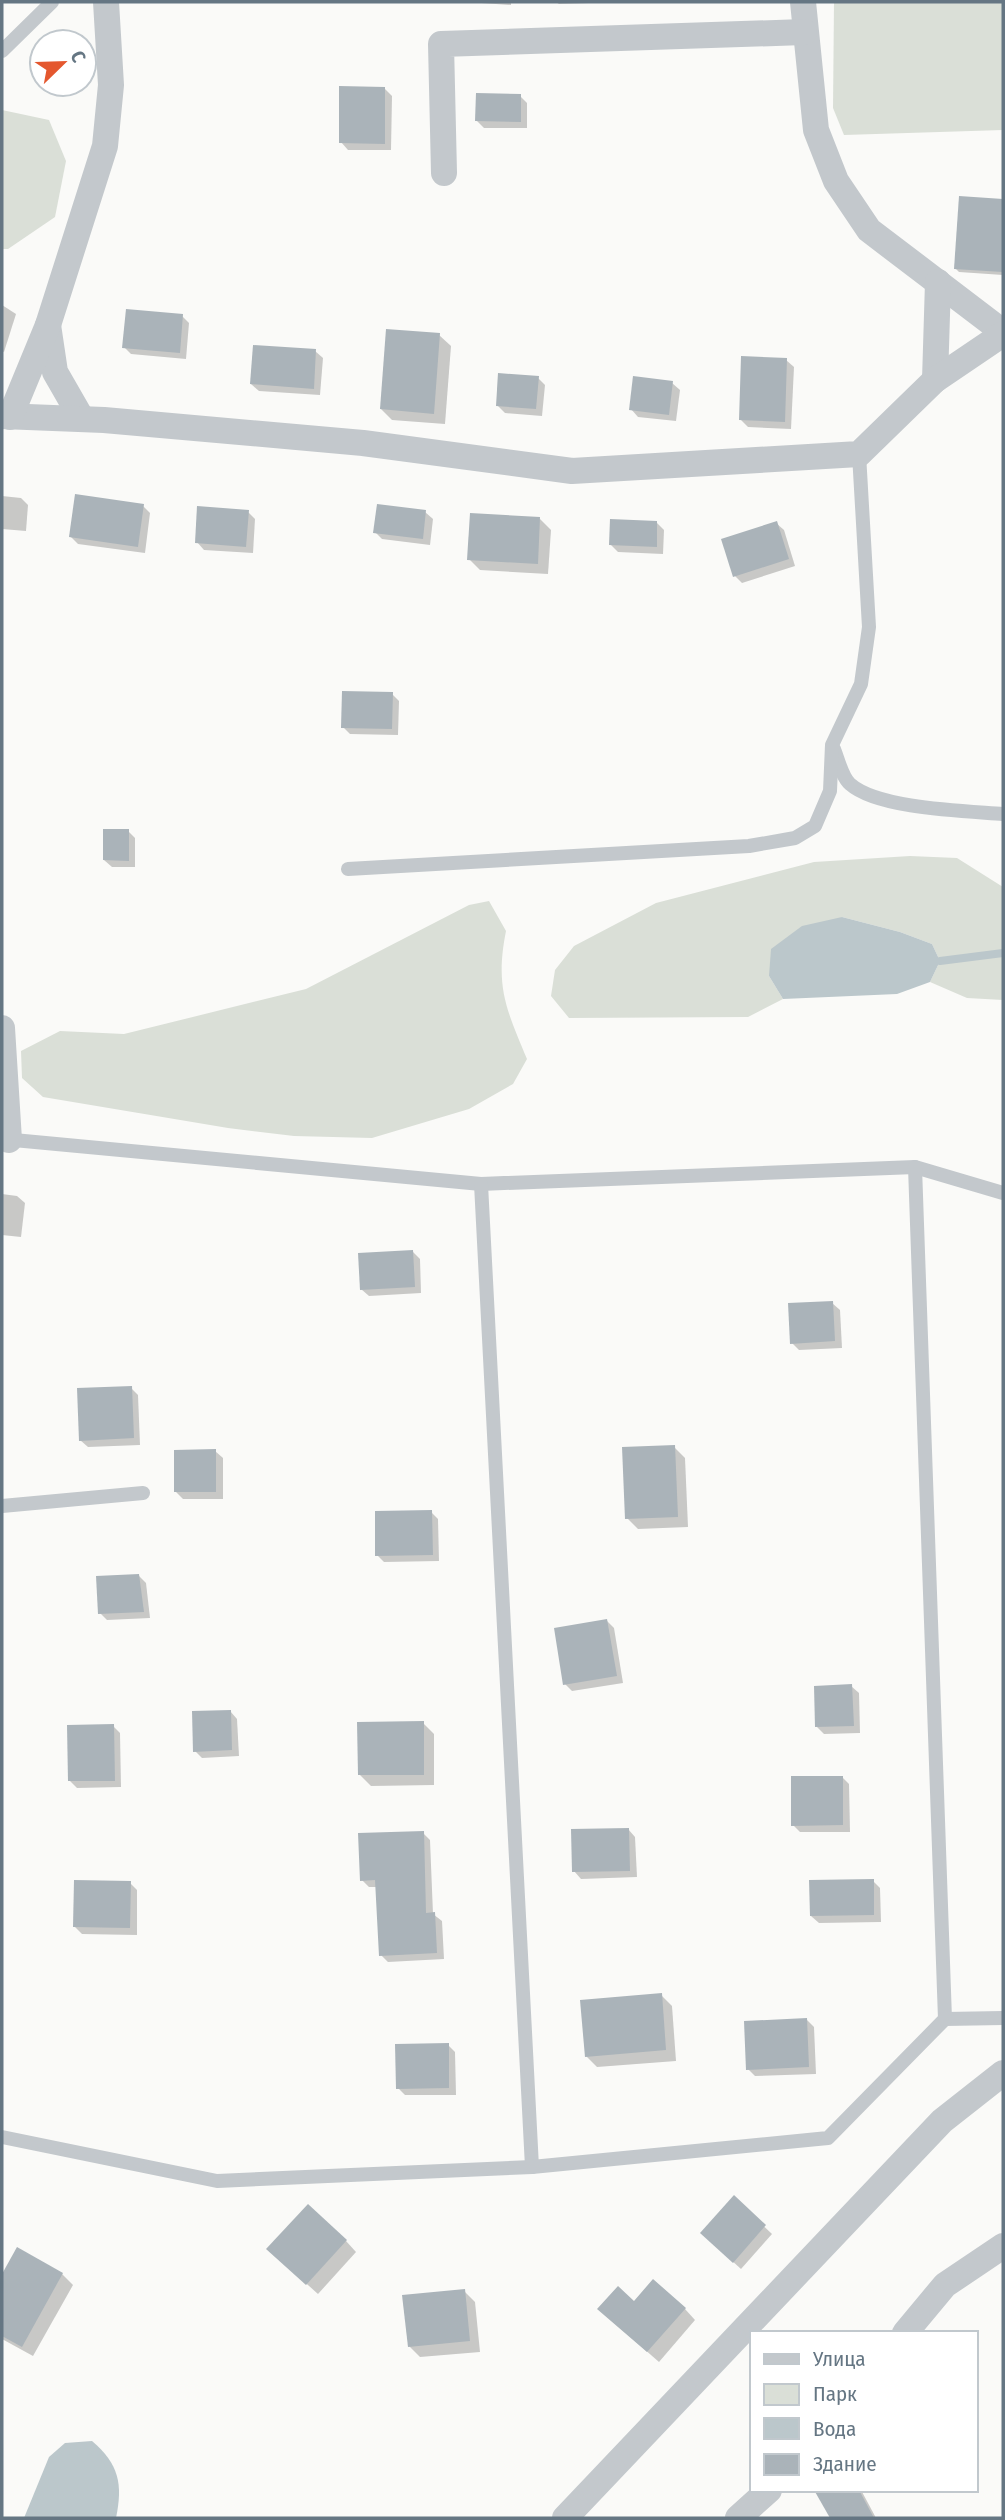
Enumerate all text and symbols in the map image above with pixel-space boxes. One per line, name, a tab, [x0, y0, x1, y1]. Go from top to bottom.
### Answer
north arrow	[28, 28, 98, 98]
text: С	[66, 47, 91, 66]
legend	[750, 2331, 977, 2492]
text: Улица	[812, 2346, 866, 2372]
text: Парк	[813, 2381, 857, 2407]
text: Вода	[813, 2416, 856, 2442]
text: Здание	[813, 2451, 877, 2477]

